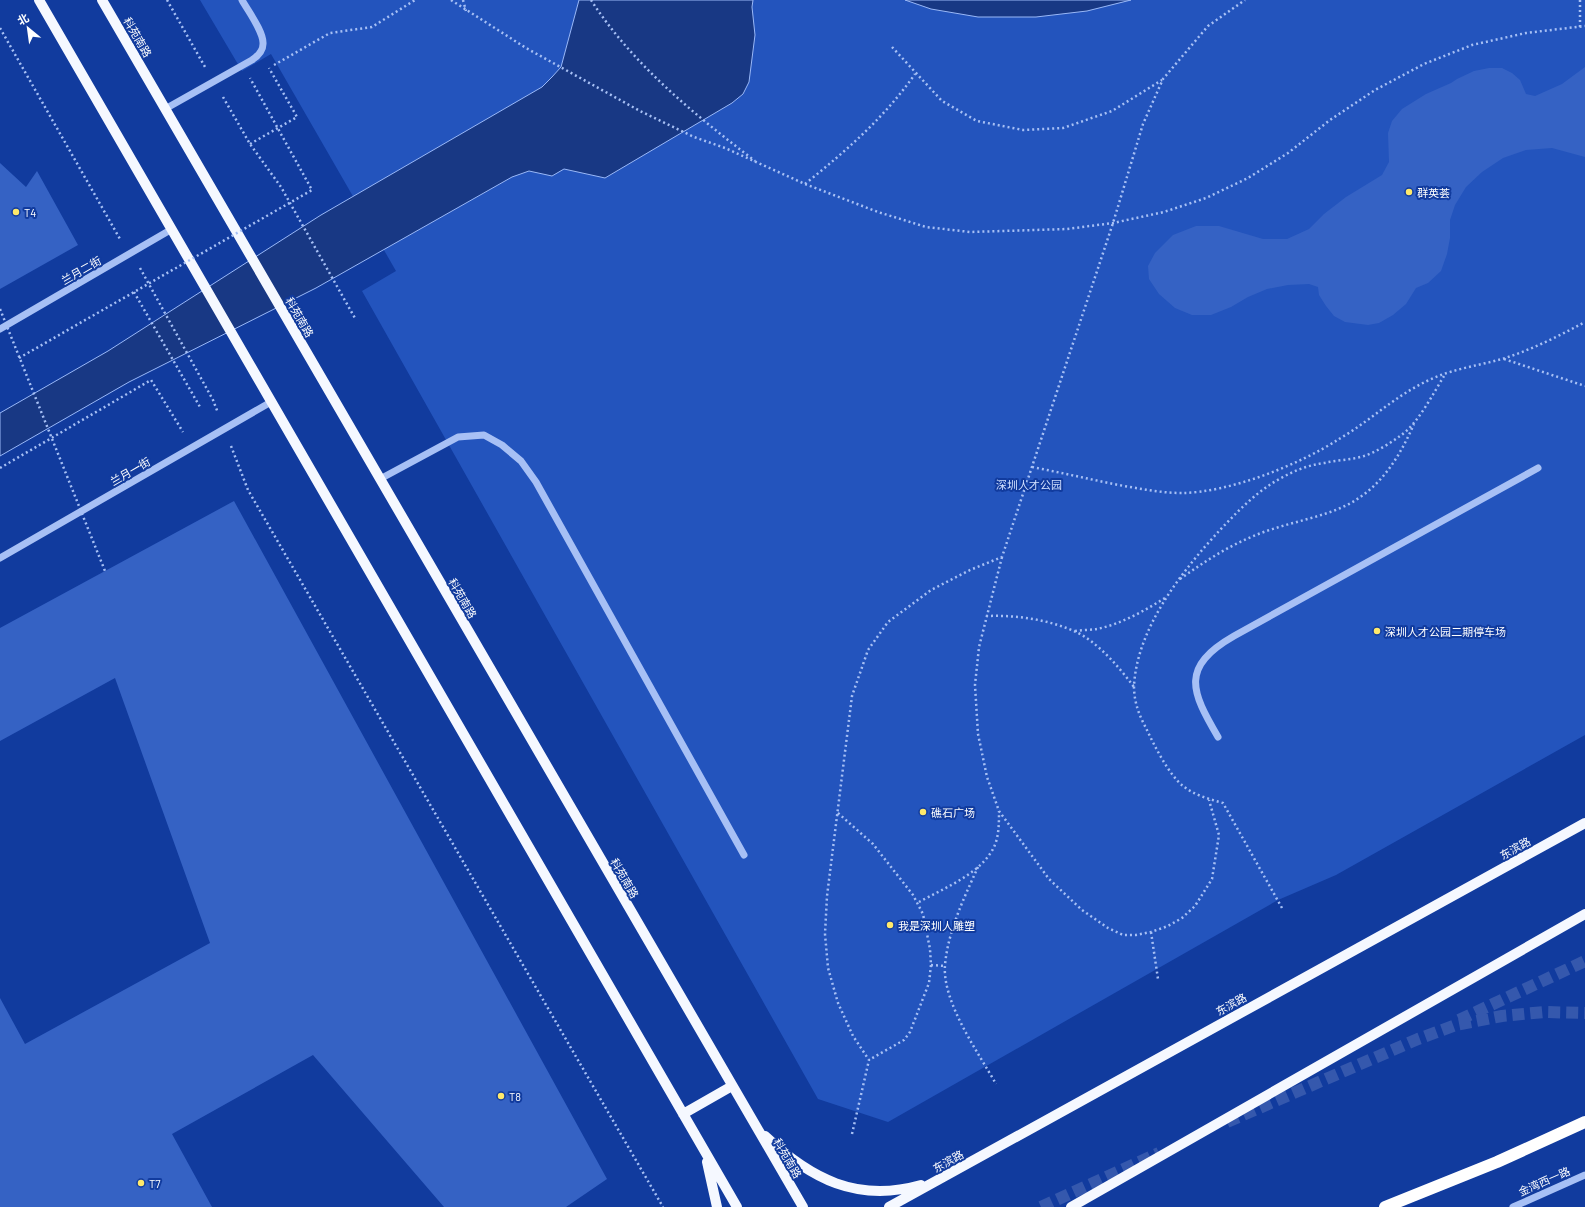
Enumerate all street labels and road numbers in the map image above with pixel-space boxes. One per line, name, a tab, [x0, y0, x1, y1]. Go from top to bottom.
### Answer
street label: 科苑南路	[121, 15, 155, 59]
street label: 兰月二街	[59, 253, 103, 287]
street label: 科苑南路	[283, 295, 317, 339]
street label: 兰月一街	[108, 454, 152, 488]
street label: 科苑南路	[446, 576, 480, 620]
street label: 东滨路	[1497, 834, 1533, 862]
street label: 科苑南路	[608, 856, 642, 900]
street label: 东滨路	[1213, 990, 1249, 1018]
street label: 科苑南路	[771, 1136, 805, 1180]
street label: 东滨路	[930, 1147, 966, 1175]
street label: 金湾西一路	[1516, 1164, 1572, 1198]

